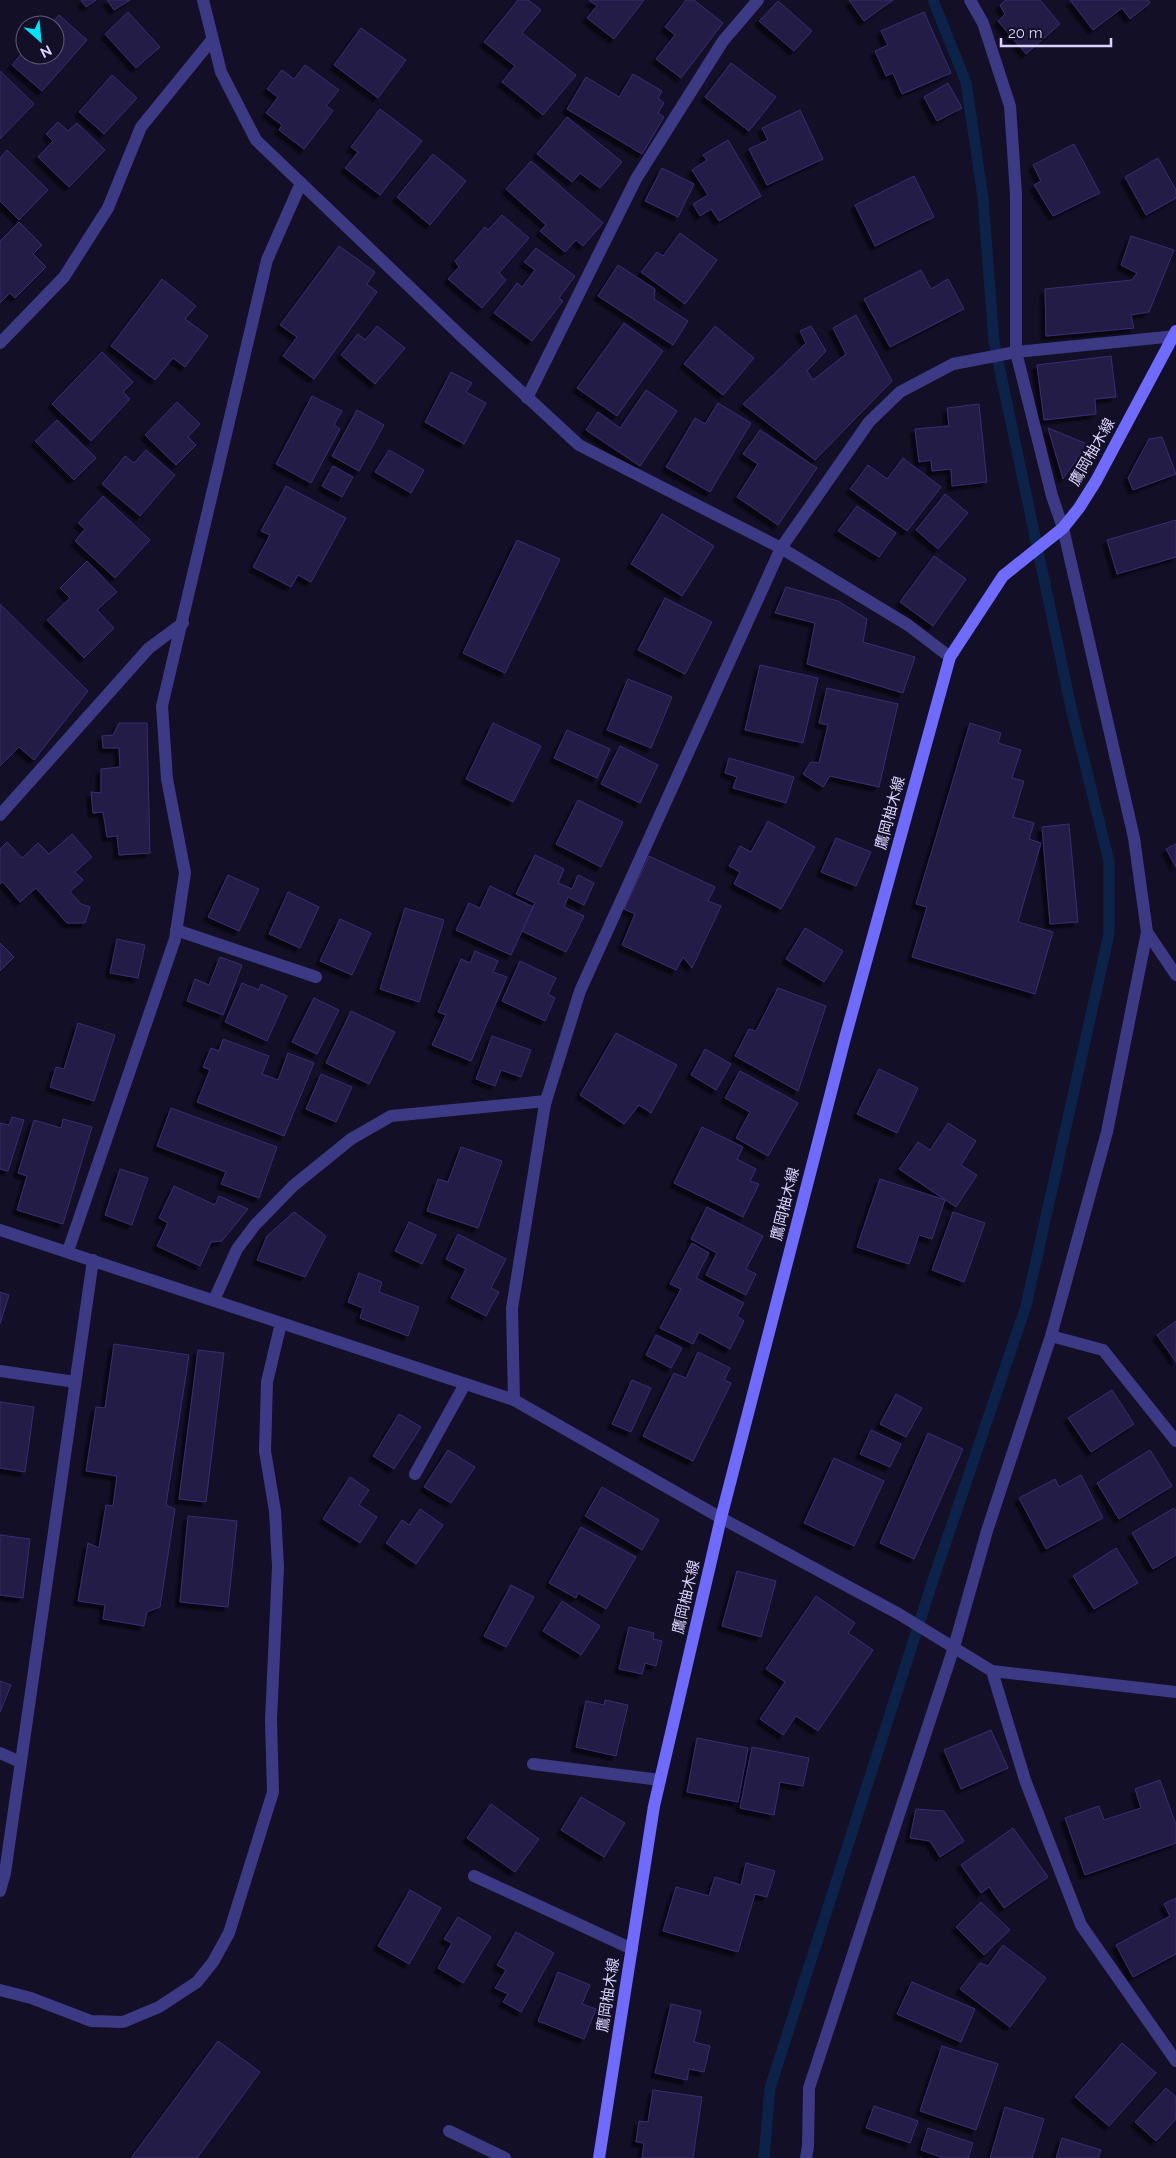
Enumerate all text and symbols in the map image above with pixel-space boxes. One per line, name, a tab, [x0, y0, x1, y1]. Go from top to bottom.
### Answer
north arrow	[15, 15, 65, 65]
scale bar	[1001, 15, 1111, 47]
text: 20 m	[1008, 24, 1043, 42]
text: N	[38, 42, 54, 61]
street label: 鷹岡柚木線	[1065, 415, 1119, 489]
street label: 鷹岡柚木線	[872, 774, 908, 852]
street label: 鷹岡柚木線	[767, 1165, 803, 1243]
street label: 鷹岡柚木線	[669, 1558, 703, 1636]
street label: 鷹岡柚木線	[593, 1957, 623, 2033]

